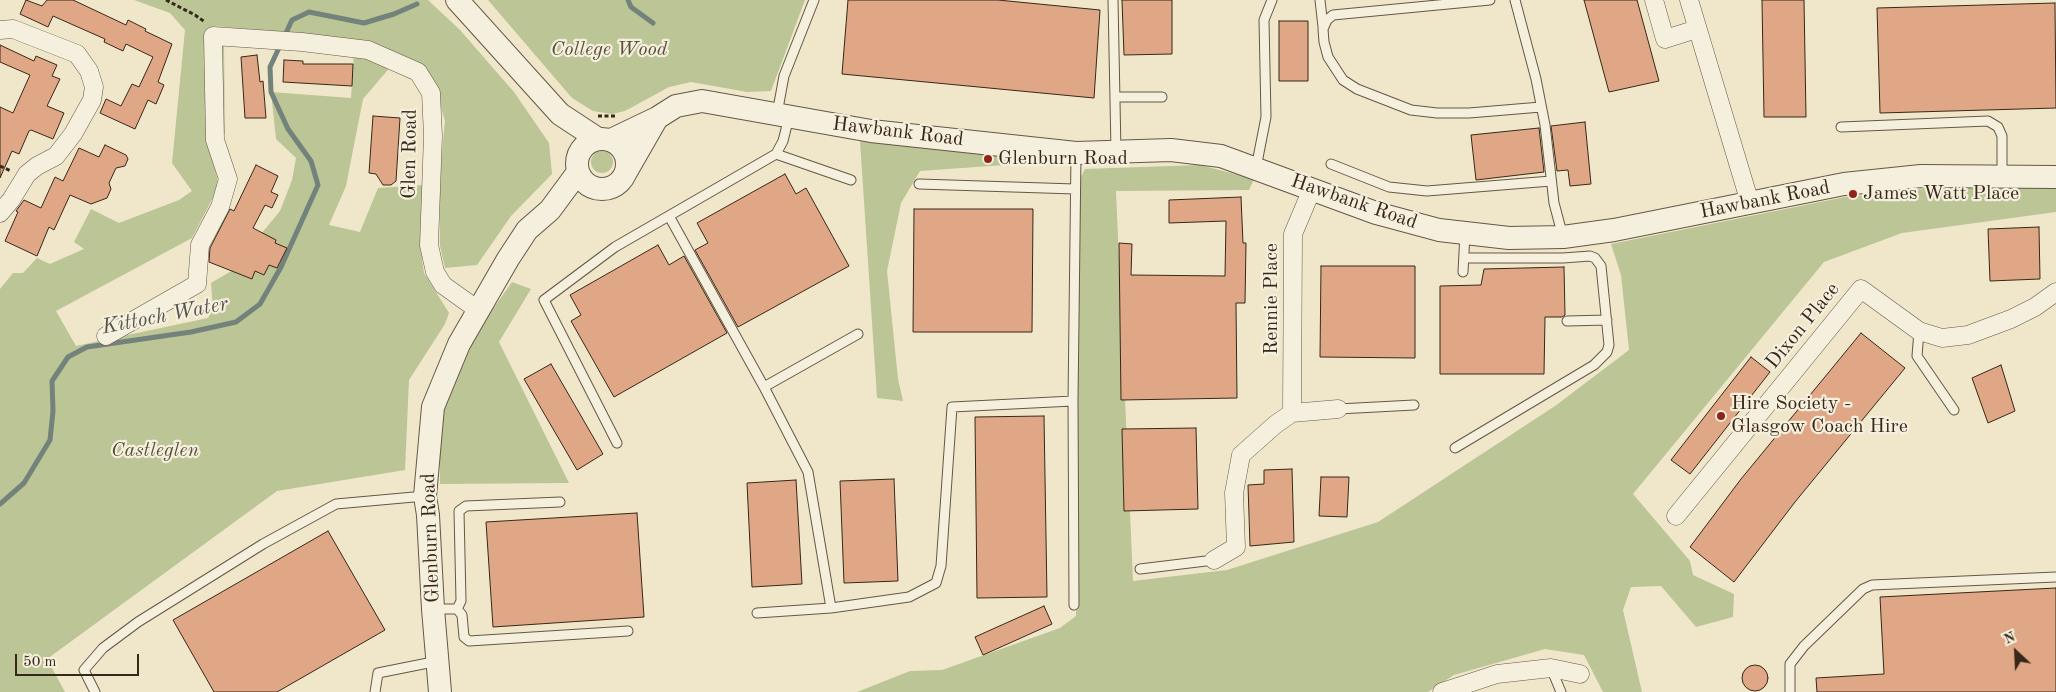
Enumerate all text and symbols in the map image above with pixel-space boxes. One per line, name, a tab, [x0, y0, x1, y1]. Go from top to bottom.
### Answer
park label: College Wood	[551, 38, 667, 62]
street label: Glen Road	[397, 109, 423, 199]
street label: Hawbank Road	[831, 112, 965, 152]
place label: Glenburn Road	[998, 147, 1128, 171]
marker: Glenburn Road	[982, 153, 994, 165]
street label: Hawbank Road	[1288, 169, 1420, 235]
street label: Hawbank Road	[1698, 176, 1832, 224]
place label: James Watt Place	[1863, 182, 2019, 206]
marker: James Watt Place	[1847, 188, 1859, 200]
street label: Rennie Place	[1260, 243, 1284, 355]
street label: Dixon Place	[1761, 278, 1845, 374]
water label: Kittoch Water	[100, 291, 230, 341]
place label: Hire Society - Glasgow Coach Hire	[1731, 392, 1908, 439]
marker: Hire Society - Glasgow Coach Hire	[1715, 410, 1727, 422]
park label: Castleglen	[111, 439, 199, 463]
street label: Glenburn Road	[417, 473, 445, 603]
north arrow	[1991, 627, 2041, 677]
text: N	[2002, 630, 2017, 647]
scale bar	[18, 644, 141, 676]
text: 50 m	[23, 655, 57, 670]

